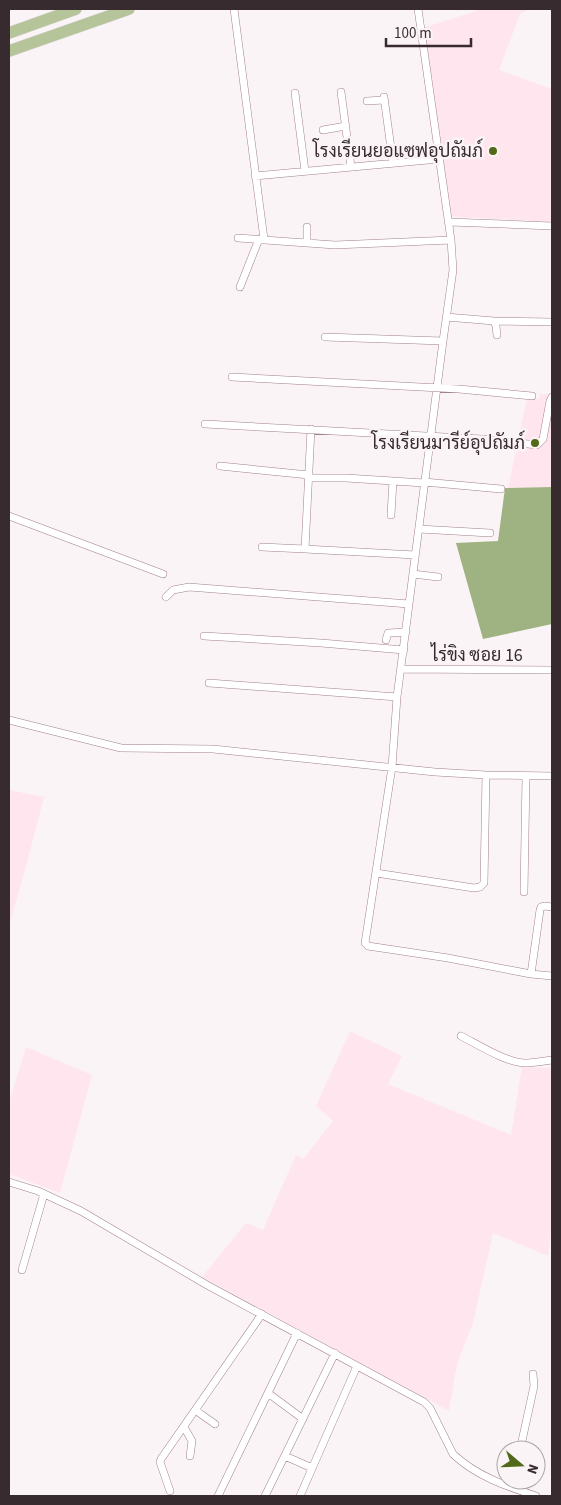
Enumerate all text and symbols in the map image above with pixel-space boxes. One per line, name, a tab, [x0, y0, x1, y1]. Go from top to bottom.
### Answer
scale bar	[386, 15, 471, 47]
text: 100 m	[394, 23, 432, 44]
place label: โรงเรียนยอแซฟอุปถัมภ์	[312, 138, 483, 164]
marker: โรงเรียนยอแซฟอุปถัมภ์	[487, 145, 499, 157]
place label: โรงเรียนมารีย์อุปถัมภ์	[370, 430, 525, 456]
marker: โรงเรียนมารีย์อุปถัมภ์	[529, 437, 541, 449]
street label: ไร่ขิง ซอย 16	[429, 642, 523, 668]
north arrow	[496, 1440, 546, 1490]
text: N	[521, 1461, 543, 1477]

